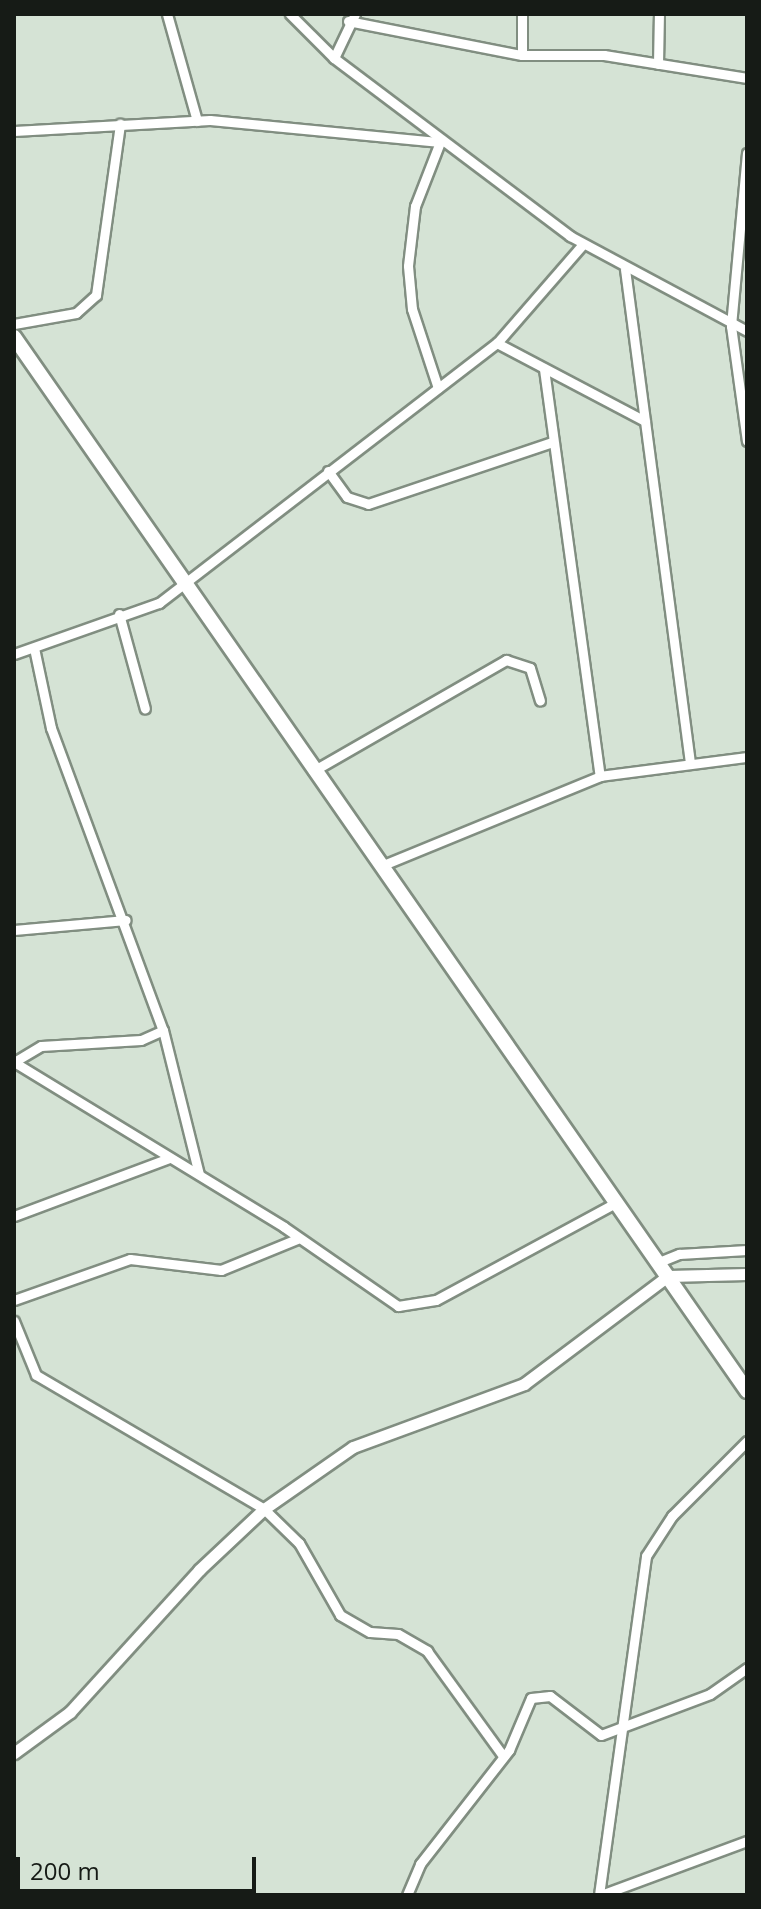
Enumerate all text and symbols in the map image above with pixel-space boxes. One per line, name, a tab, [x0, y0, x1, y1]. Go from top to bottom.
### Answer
scale bar	[20, 1841, 260, 1891]
text: 200 m	[30, 1854, 100, 1887]

